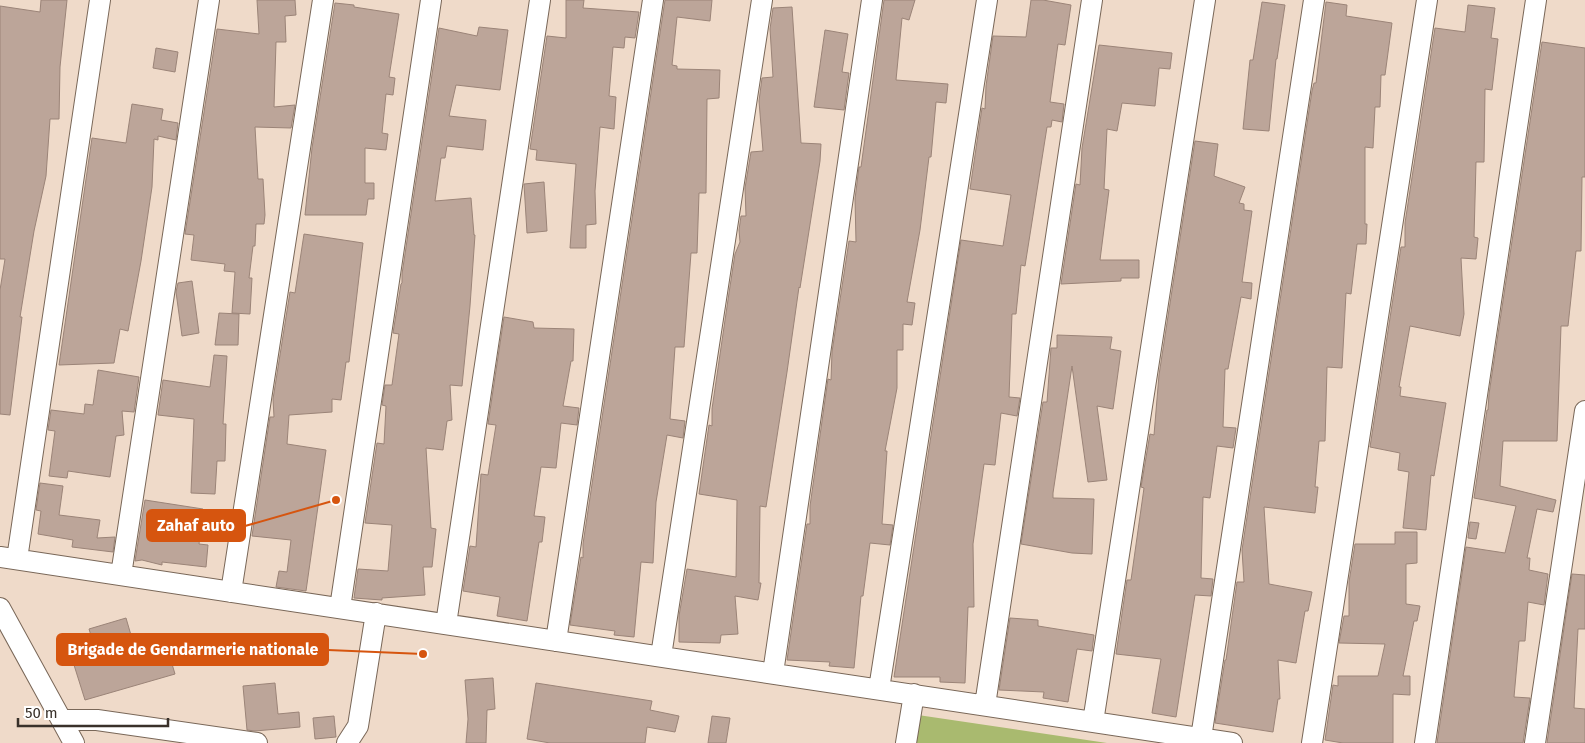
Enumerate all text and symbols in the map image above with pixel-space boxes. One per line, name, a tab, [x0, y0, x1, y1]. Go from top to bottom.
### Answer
callout: Zahaf auto	[147, 510, 245, 541]
text: Zahaf auto	[157, 516, 235, 535]
callout: Brigade de Gendarmerie nationale	[57, 634, 328, 665]
text: Brigade de Gendarmerie nationale	[68, 640, 319, 659]
scale bar	[18, 696, 168, 728]
text: 50 m	[25, 704, 58, 722]

